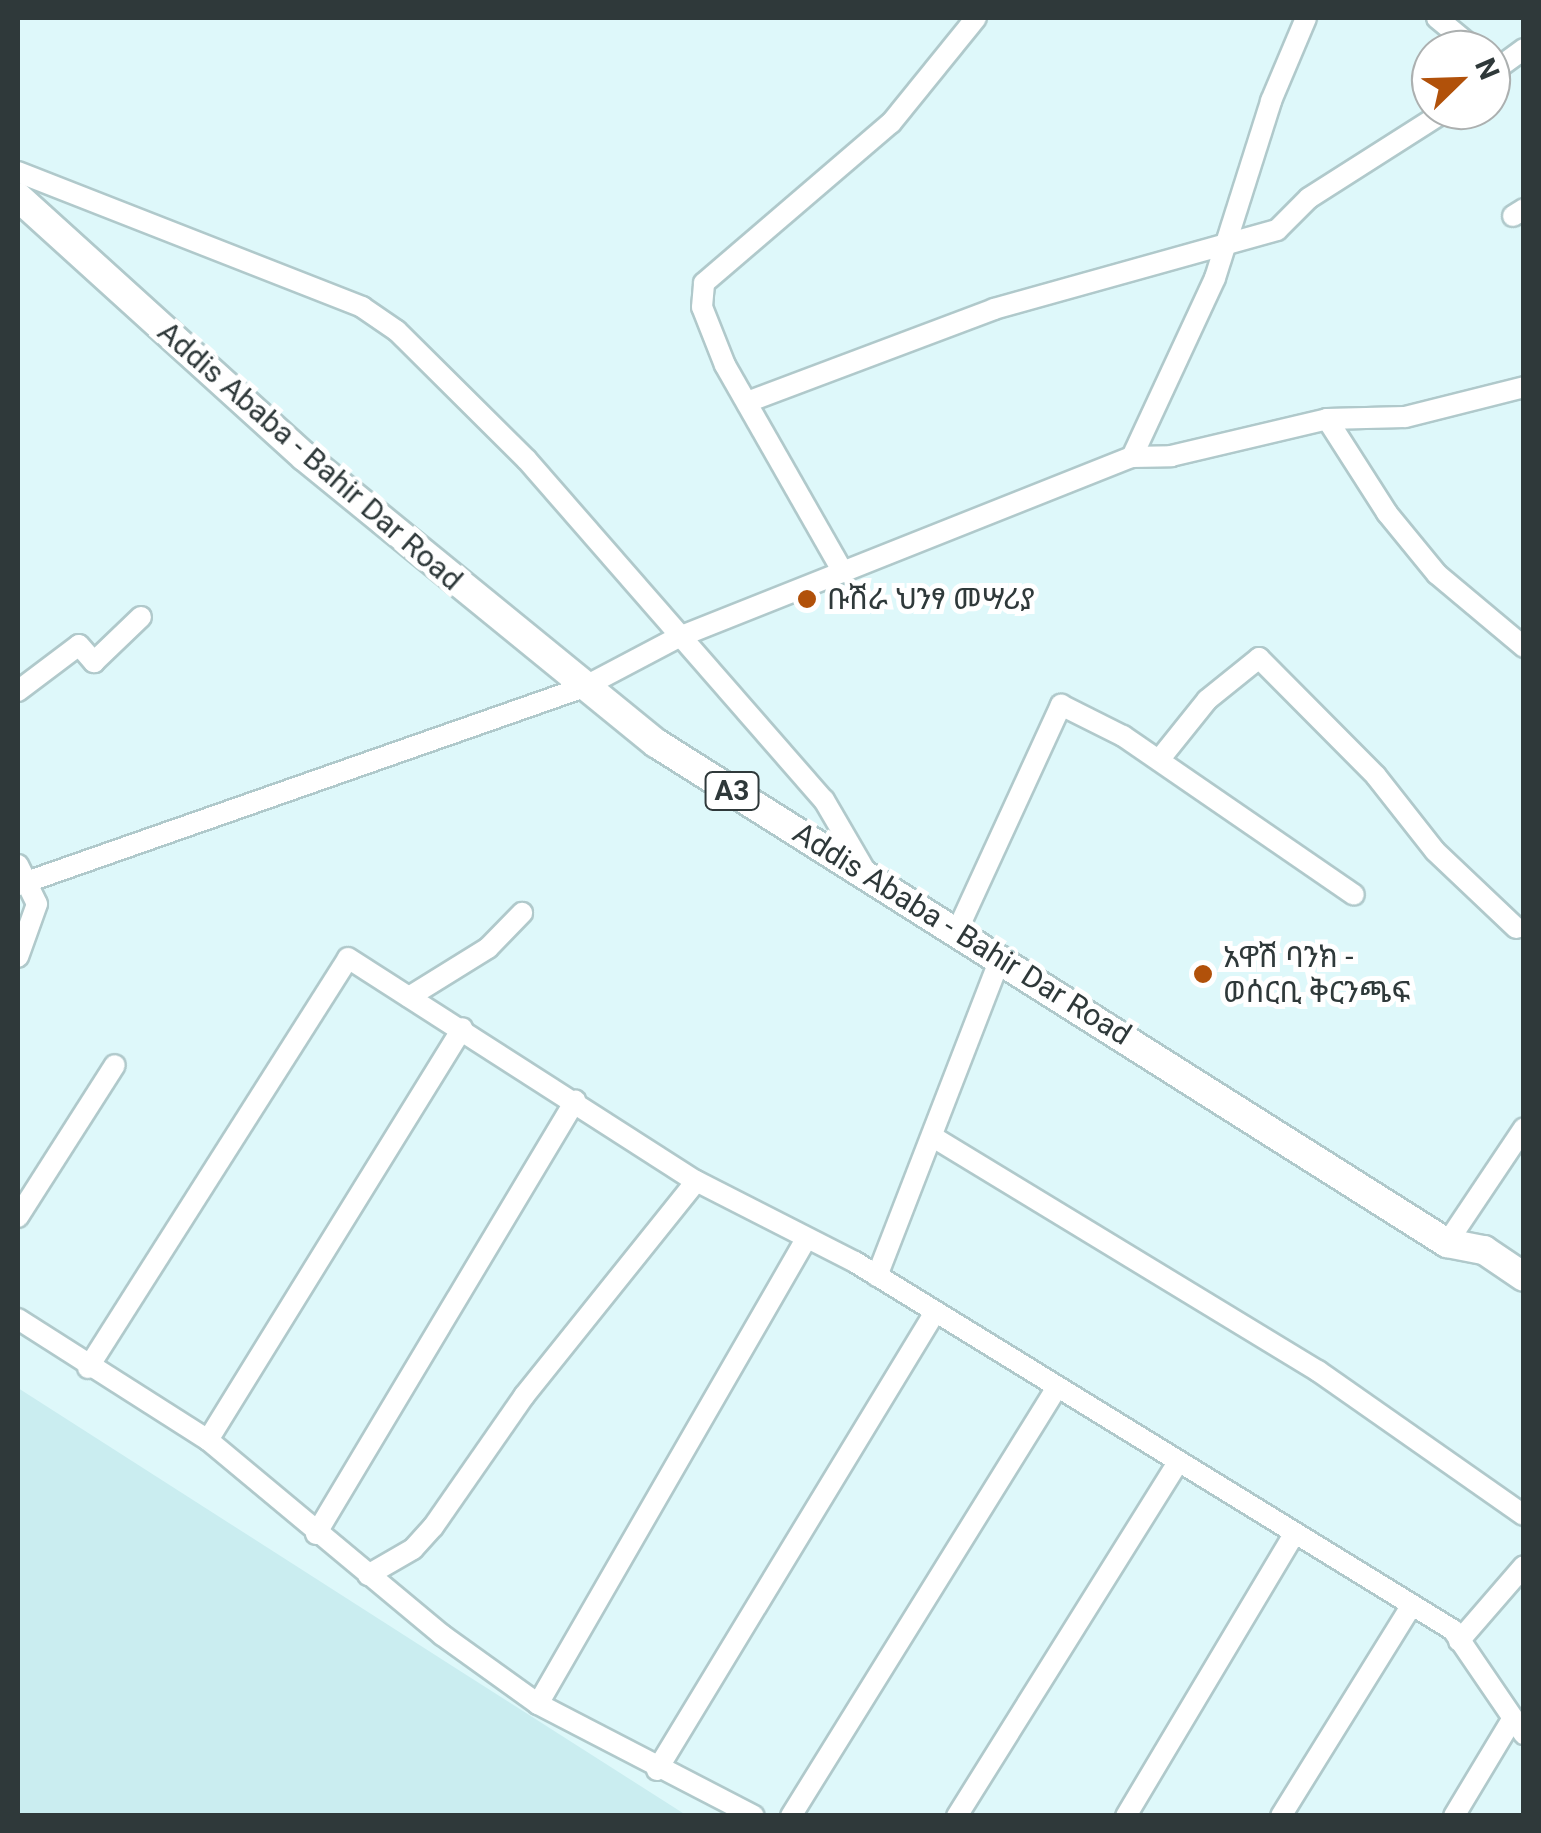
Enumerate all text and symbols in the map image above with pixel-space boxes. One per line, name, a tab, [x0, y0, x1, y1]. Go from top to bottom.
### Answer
north arrow	[1411, 30, 1511, 130]
text: N	[1468, 53, 1506, 84]
street label: Addis Ababa - Bahir Dar Road	[150, 314, 470, 598]
place label: ቡሽራ ህንፃ መሣሪያ	[827, 581, 1035, 617]
marker: ቡሽራ ህንፃ መሣሪያ	[796, 588, 818, 610]
road number: A3	[704, 768, 760, 814]
street label: Addis Ababa - Bahir Dar Road	[786, 815, 1138, 1053]
place label: አዋሽ ባንክ - ወሰርቢ ቅርንጫፍ	[1223, 939, 1410, 1010]
marker: አዋሽ ባንክ - ወሰርቢ ቅርንጫፍ	[1192, 963, 1214, 985]

